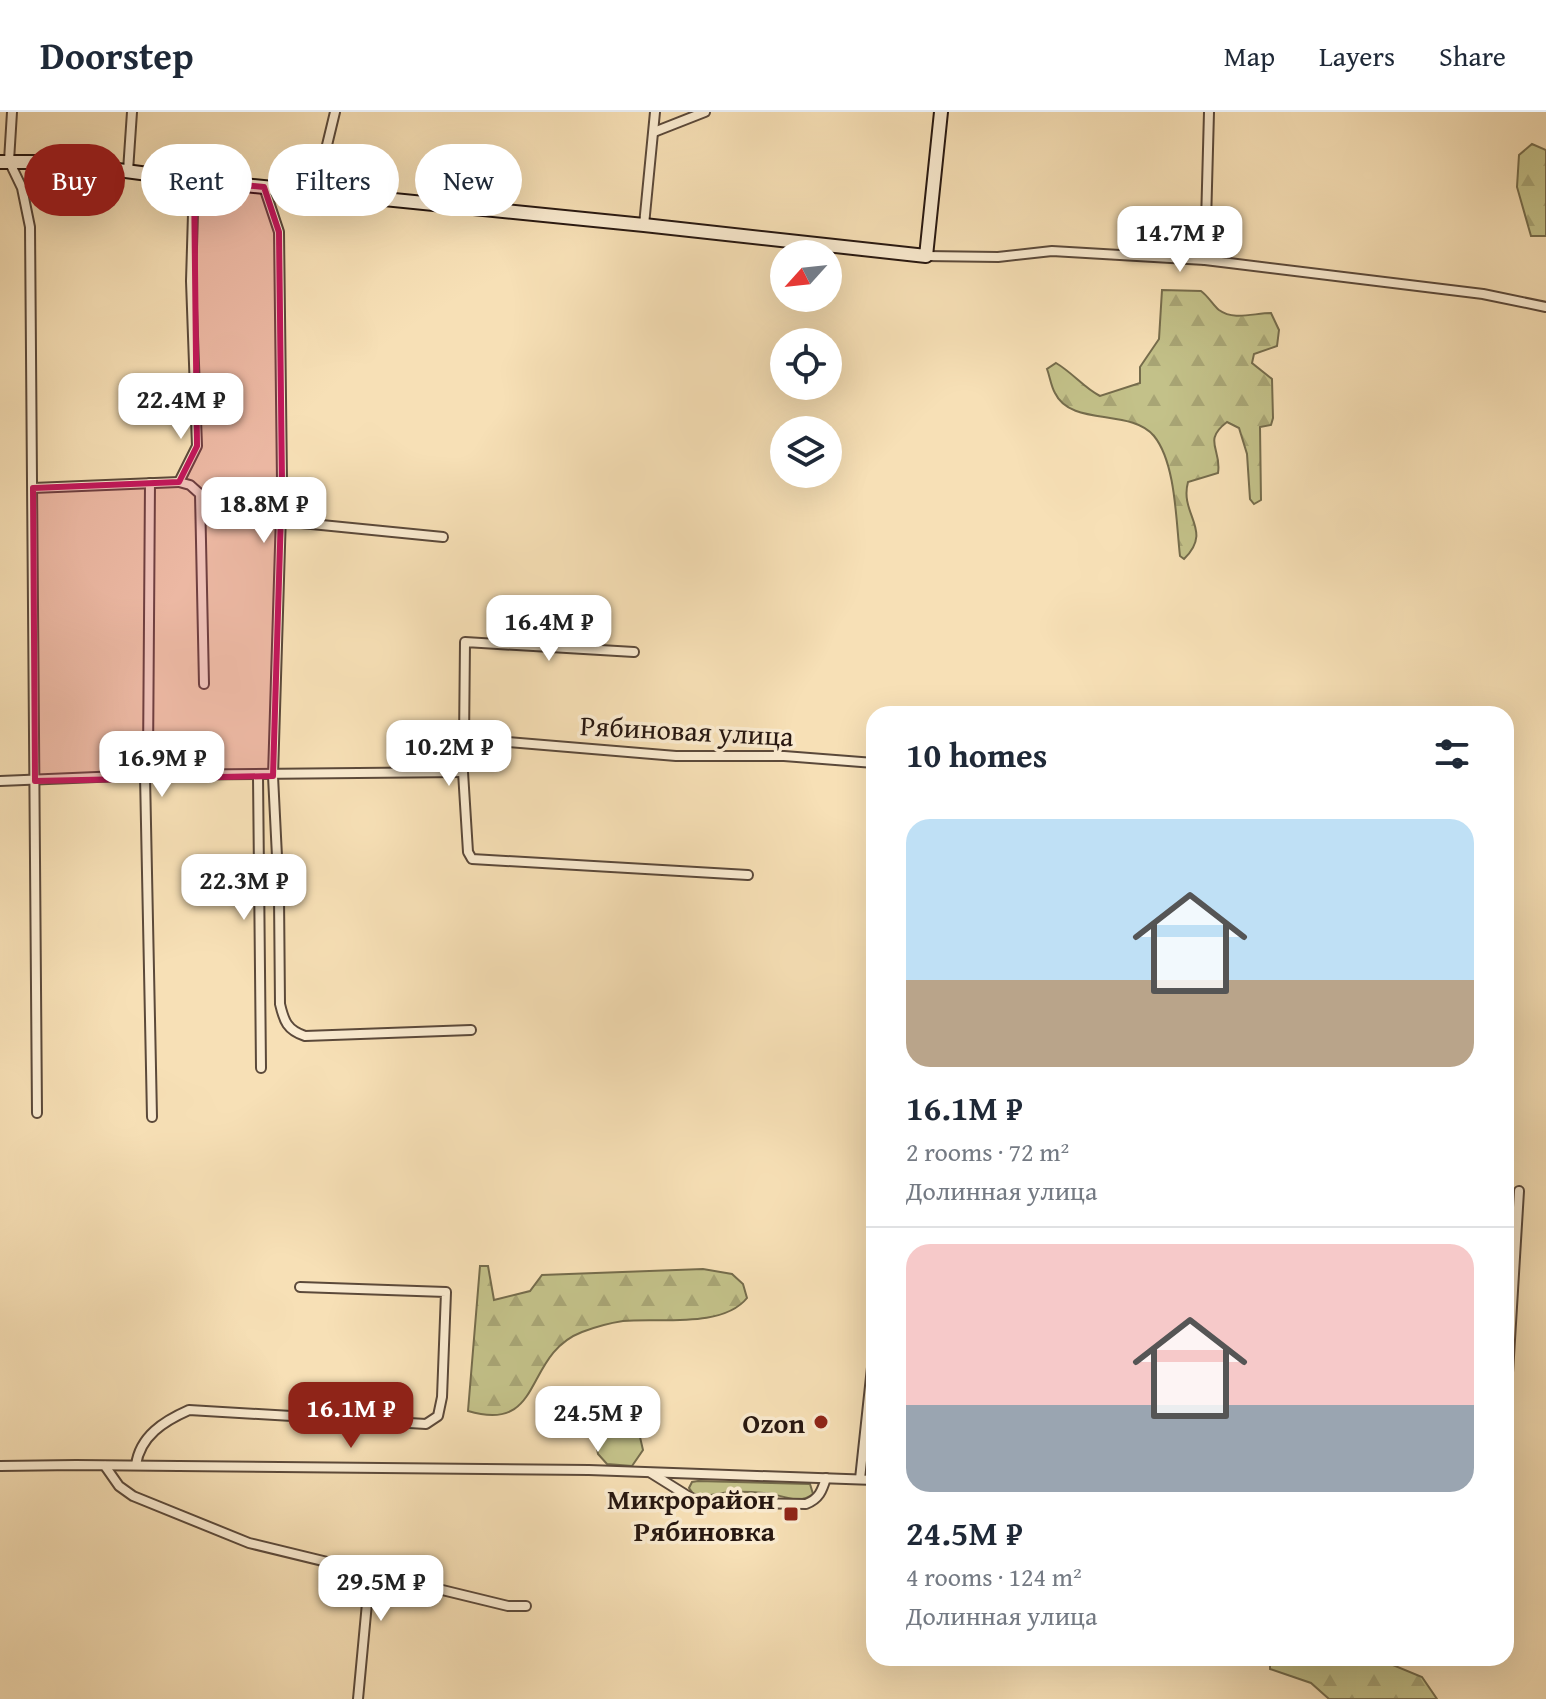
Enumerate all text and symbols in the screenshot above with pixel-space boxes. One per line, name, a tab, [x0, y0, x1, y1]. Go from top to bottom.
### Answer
text: Doorstep	[40, 27, 194, 83]
text: Map	[1224, 35, 1275, 76]
text: Layers	[1319, 35, 1395, 76]
text: Share	[1439, 35, 1506, 76]
chip: Buy	[24, 144, 125, 216]
chip: Rent	[141, 144, 252, 216]
chip: Filters	[268, 144, 399, 216]
chip: New	[415, 144, 522, 216]
pin: 14.7M ₽	[1106, 206, 1254, 274]
text: 14.7M ₽	[1135, 212, 1225, 251]
north arrow	[770, 240, 842, 312]
map controls	[770, 240, 842, 488]
button: locate	[770, 328, 842, 400]
pin: 22.4M ₽	[107, 373, 255, 441]
text: 22.4M ₽	[136, 379, 226, 418]
button: layers	[770, 416, 842, 488]
pin: 18.8M ₽	[190, 477, 338, 545]
text: 18.8M ₽	[219, 483, 309, 522]
pin: 16.4M ₽	[475, 595, 623, 663]
text: 16.4M ₽	[504, 601, 594, 640]
street label: Рябиновая улица	[579, 704, 795, 756]
pin: 10.2M ₽	[375, 720, 523, 788]
text: 10.2M ₽	[404, 726, 494, 765]
text: 10 homes	[906, 730, 1047, 779]
pin: 16.9M ₽	[88, 731, 236, 799]
icon: filters	[1430, 732, 1474, 776]
text: 16.9M ₽	[117, 737, 207, 776]
pin: 22.3M ₽	[170, 854, 318, 922]
text: 22.3M ₽	[199, 860, 289, 899]
icon: home	[1118, 871, 1262, 1015]
text: 16.1M ₽	[906, 1083, 1023, 1132]
text: 2 rooms · 72 m²	[906, 1132, 1069, 1171]
text: Долинная улица	[906, 1171, 1097, 1210]
icon: home	[1118, 1296, 1262, 1440]
pin: 16.1M ₽	[277, 1382, 425, 1450]
pin: 24.5M ₽	[524, 1386, 672, 1454]
text: 16.1M ₽	[306, 1388, 396, 1427]
text: 24.5M ₽	[553, 1392, 643, 1431]
place label: Ozon	[743, 1402, 805, 1443]
marker: Ozon	[812, 1413, 830, 1431]
place label: Микрорайон Рябиновка	[607, 1478, 776, 1551]
marker: Микрорайон Рябиновка	[782, 1505, 800, 1523]
text: 24.5M ₽	[906, 1508, 1023, 1557]
pin: 29.5M ₽	[307, 1555, 455, 1623]
text: 4 rooms · 124 m²	[906, 1557, 1082, 1596]
text: 29.5M ₽	[336, 1561, 426, 1600]
text: Долинная улица	[906, 1596, 1097, 1635]

